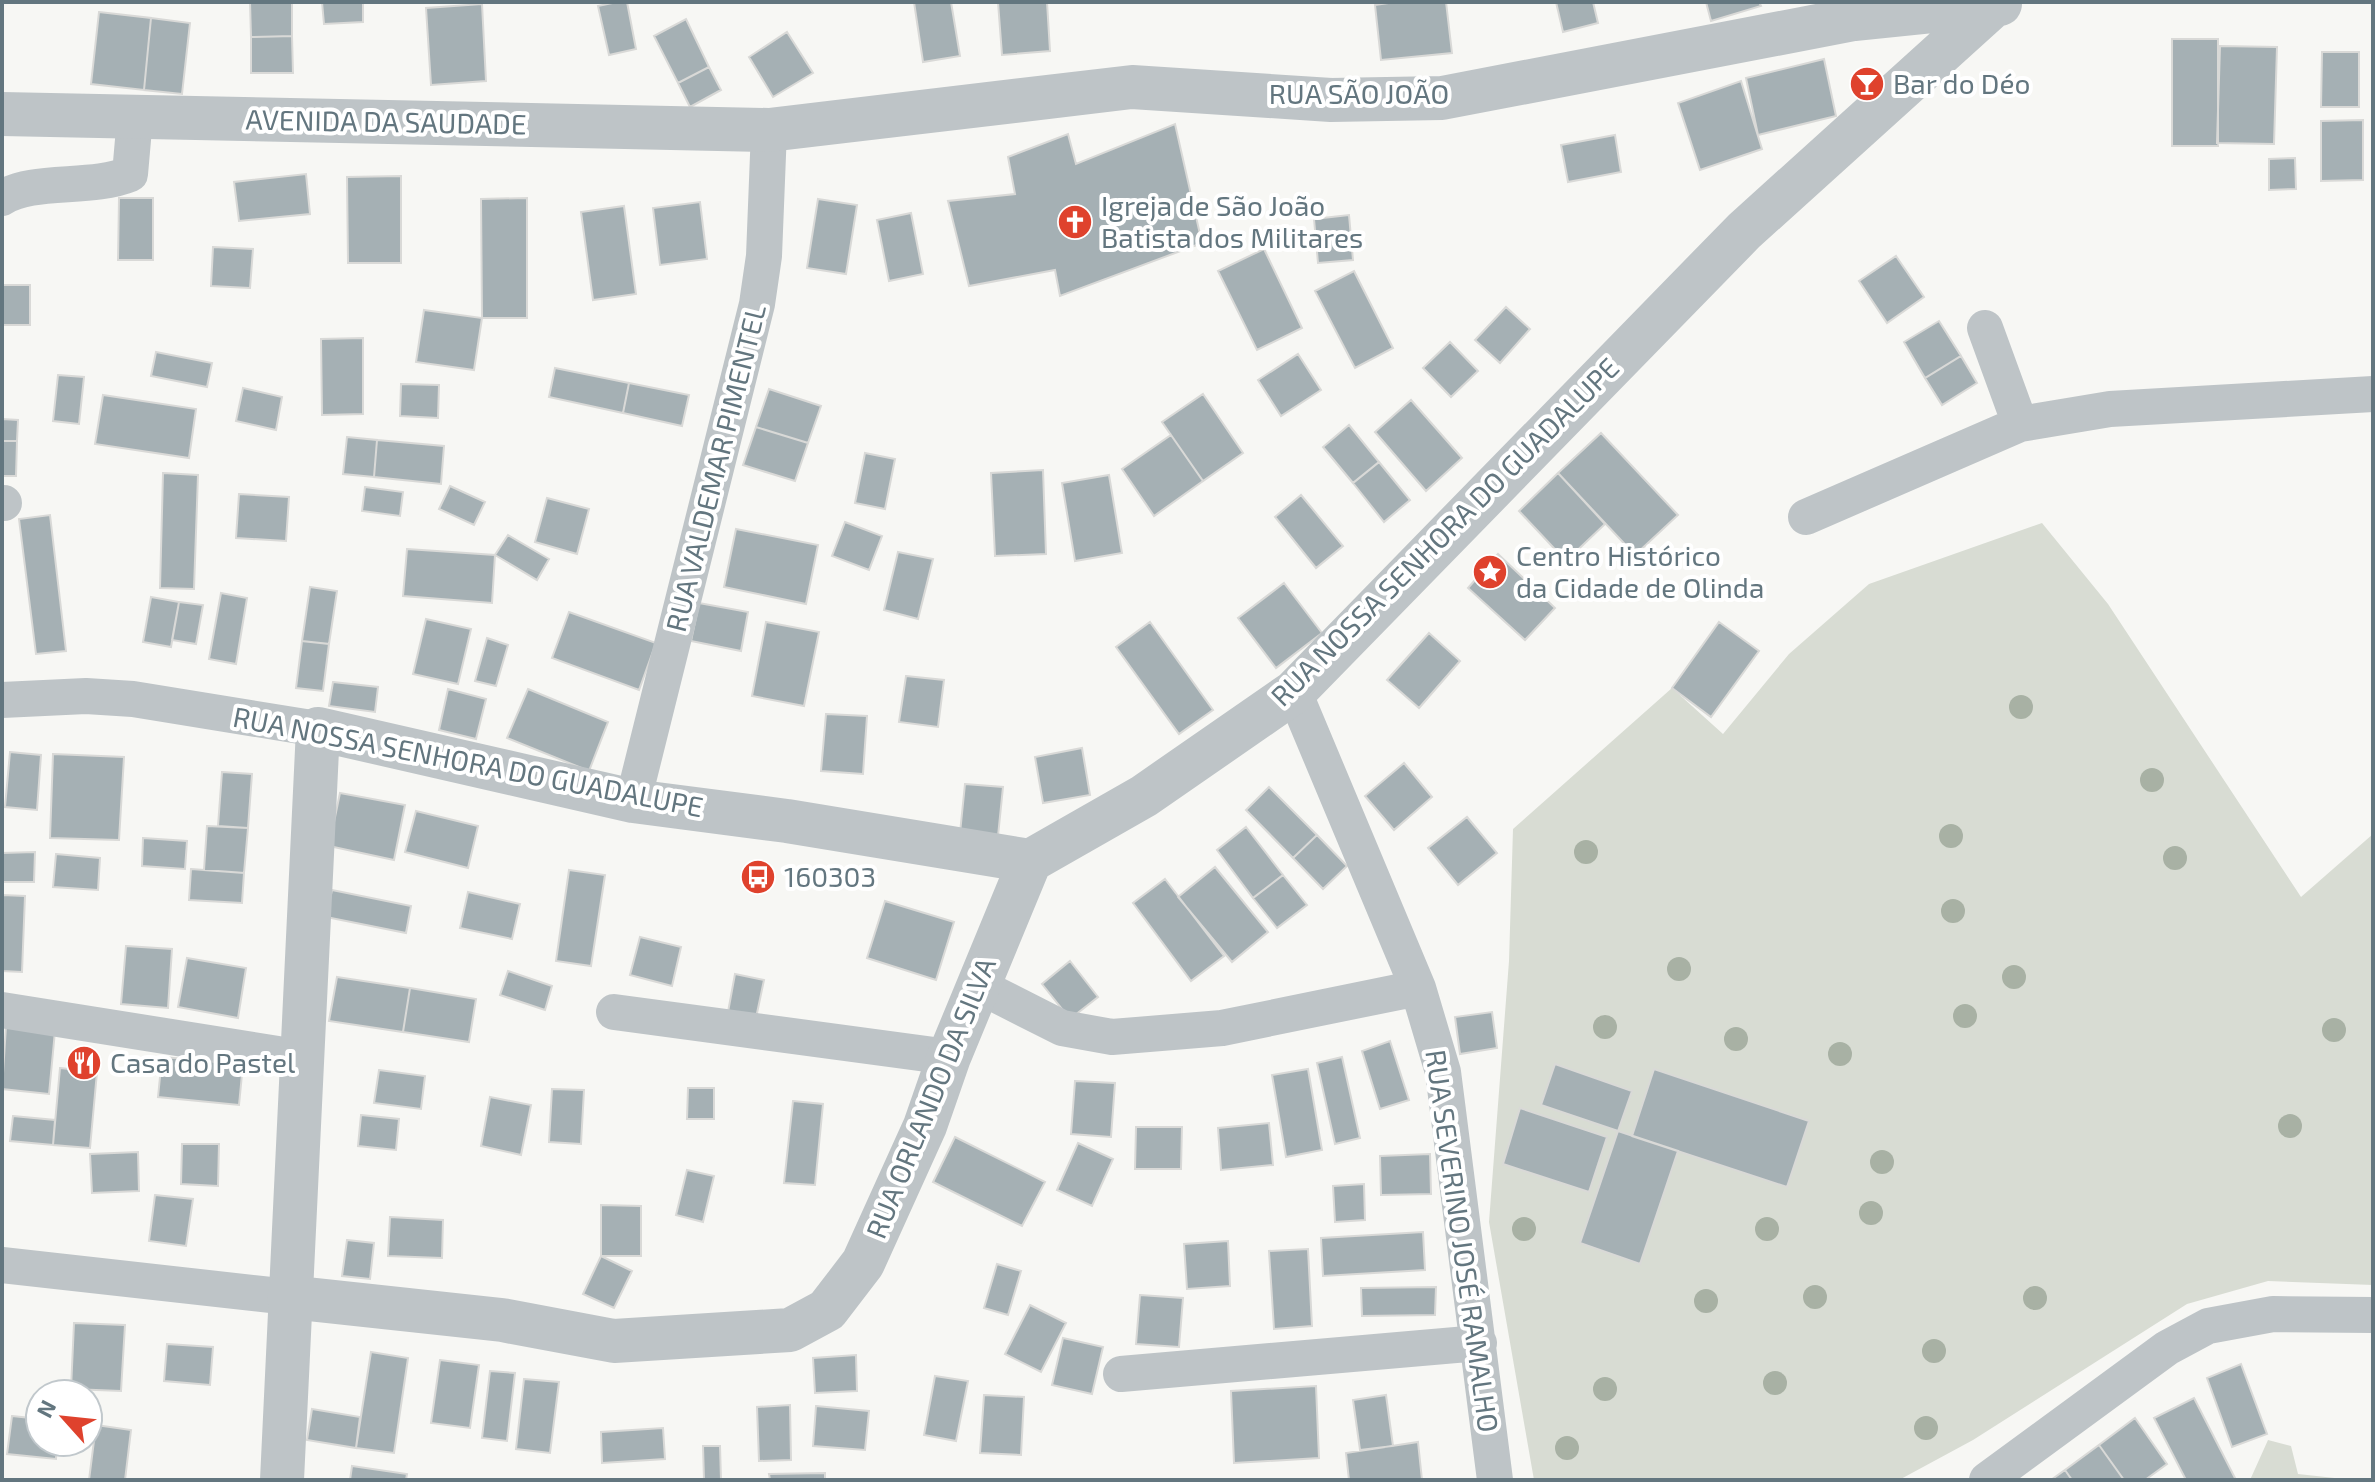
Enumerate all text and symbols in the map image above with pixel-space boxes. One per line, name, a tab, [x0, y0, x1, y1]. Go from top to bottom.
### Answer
bar icon: Bar do Déo	[1848, 65, 1886, 103]
place label: Bar do Déo	[1893, 66, 2030, 100]
street label: RUA SÃO JOÃO	[1269, 76, 1449, 110]
street label: AVENIDA DA SAUDADE	[245, 102, 527, 140]
place label: Igreja de São João Batista dos Militares	[1101, 188, 1363, 254]
church icon: Igreja de São João Batista dos Militares	[1056, 203, 1094, 241]
street label: RUA VALDEMAR PIMENTEL	[658, 301, 772, 635]
street label: RUA NOSSA SENHORA DO GUADALUPE	[1263, 350, 1625, 712]
place label: Centro Histórico da Cidade de Olinda	[1516, 538, 1764, 604]
place icon: Centro Histórico da Cidade de Olinda	[1471, 553, 1509, 591]
street label: RUA NOSSA SENHORA DO GUADALUPE	[230, 699, 706, 823]
bus stop icon: 160303	[739, 858, 777, 896]
place label: 160303	[784, 859, 876, 893]
street label: RUA ORLANDO DA SILVA	[858, 952, 1002, 1243]
restaurant icon: Casa do Pastel	[65, 1044, 103, 1082]
place label: Casa do Pastel	[110, 1045, 296, 1079]
street label: RUA SEVERINO JOSÉ RAMALHO	[1419, 1047, 1507, 1434]
north arrow	[24, 1378, 104, 1458]
text: N	[30, 1395, 60, 1421]

